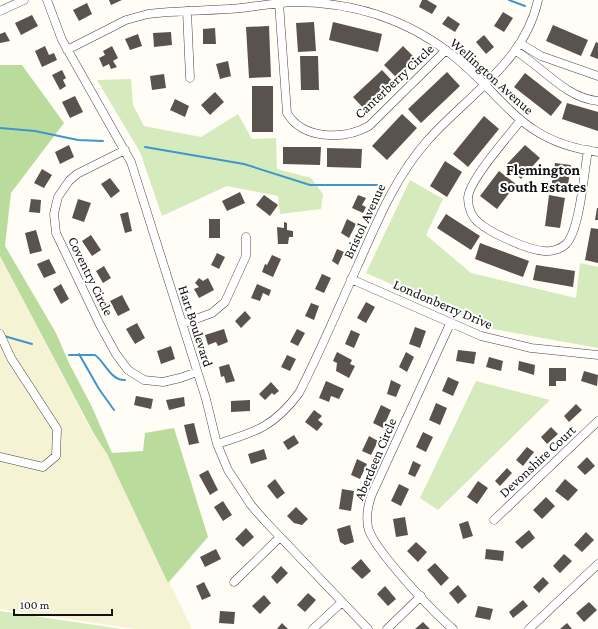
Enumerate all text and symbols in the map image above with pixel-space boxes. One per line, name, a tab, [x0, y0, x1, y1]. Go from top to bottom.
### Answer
street label: Wellington Avenue	[447, 34, 537, 118]
street label: Canterberry Circle	[351, 40, 437, 122]
district label: Flemington South Estates	[500, 162, 586, 195]
street label: Bristol Avenue	[340, 181, 388, 261]
street label: Coventry Circle	[65, 234, 117, 318]
street label: Londonberry Drive	[391, 276, 495, 332]
street label: Hart Boulevard	[175, 283, 217, 369]
street label: Aberdeen Circle	[350, 415, 400, 503]
street label: Devonshire Court	[496, 421, 579, 500]
scale bar	[14, 591, 112, 617]
text: 100 m	[20, 598, 50, 612]

